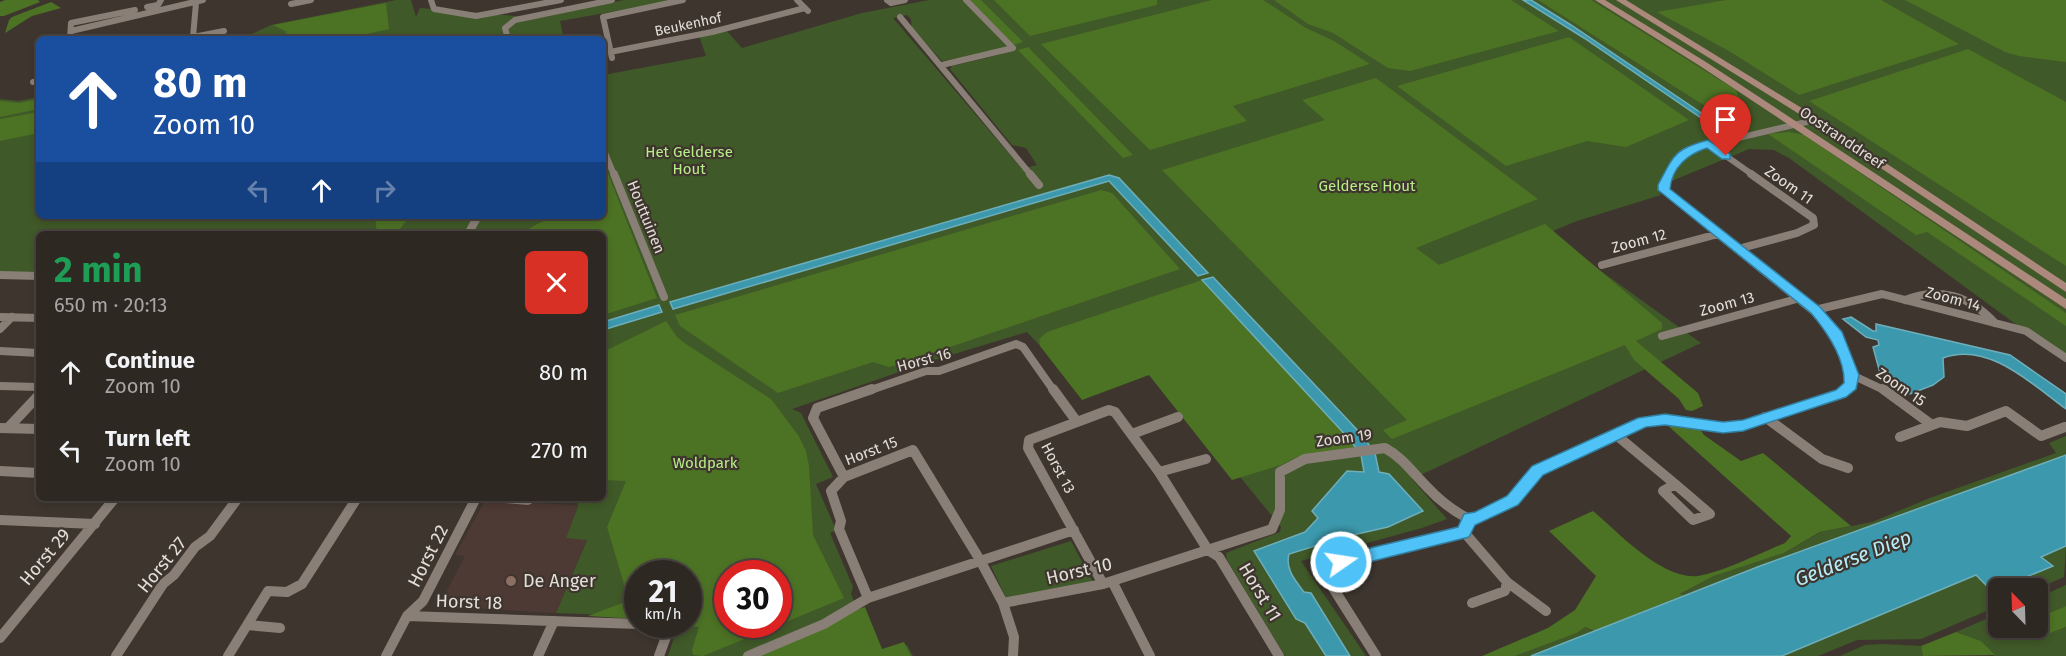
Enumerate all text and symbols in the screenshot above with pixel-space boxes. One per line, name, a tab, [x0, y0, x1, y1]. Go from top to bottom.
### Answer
street label: Beukenhof	[653, 9, 725, 40]
text: 80 m	[153, 58, 247, 108]
icon: ahead	[54, 60, 132, 138]
pin	[1700, 94, 1751, 156]
icon: arrive	[1709, 103, 1742, 136]
street label: Oostranddreef	[1796, 103, 1889, 174]
text: Zoom 10	[153, 109, 255, 141]
park label: Het Gelderse Hout	[645, 143, 733, 178]
street label: Zoom 11	[1761, 162, 1817, 208]
icon: left	[242, 174, 275, 207]
icon: ahead	[305, 174, 338, 207]
icon: right	[368, 174, 401, 207]
park label: Gelderse Hout	[1319, 177, 1416, 195]
street label: Houttuinen	[623, 178, 669, 256]
street label: Zoom 12	[1610, 225, 1668, 257]
text: 2 min	[54, 248, 143, 292]
button: close	[525, 251, 588, 314]
street label: Zoom 14	[1923, 283, 1983, 315]
street label: Zoom 13	[1698, 288, 1756, 320]
text: 650 m · 20:13	[54, 293, 167, 317]
street label: Horst 16	[895, 344, 953, 376]
text: Continue	[105, 347, 195, 374]
icon: ahead	[54, 356, 87, 389]
text: 80 m	[539, 359, 588, 386]
street label: Zoom 15	[1873, 364, 1929, 410]
text: Zoom 10	[105, 374, 181, 398]
text: Turn left	[105, 425, 190, 452]
street label: Zoom 19	[1315, 425, 1373, 451]
street label: Horst 15	[842, 433, 900, 469]
icon: left	[54, 434, 87, 467]
text: 270 m	[531, 437, 588, 464]
street label: Horst 13	[1037, 440, 1079, 496]
text: Zoom 10	[105, 452, 181, 476]
park label: Woldpark	[673, 454, 738, 472]
street label: Horst 22	[403, 521, 453, 591]
street label: Horst 29	[15, 524, 75, 590]
water label: Gelderse Diep	[1791, 525, 1915, 591]
position arrow	[1309, 530, 1373, 594]
street label: Horst 27	[133, 532, 191, 598]
street label: Horst 10	[1044, 553, 1114, 589]
street label: Horst 11	[1234, 559, 1286, 625]
speed limit sign: 30	[714, 560, 792, 638]
place label: De Anger	[523, 570, 596, 592]
marker: De Anger	[504, 574, 518, 588]
text: 21	[649, 574, 677, 610]
north arrow	[1988, 578, 2048, 638]
map controls	[1988, 578, 2048, 638]
street label: Horst 18	[435, 590, 503, 614]
text: km/h	[644, 605, 682, 623]

